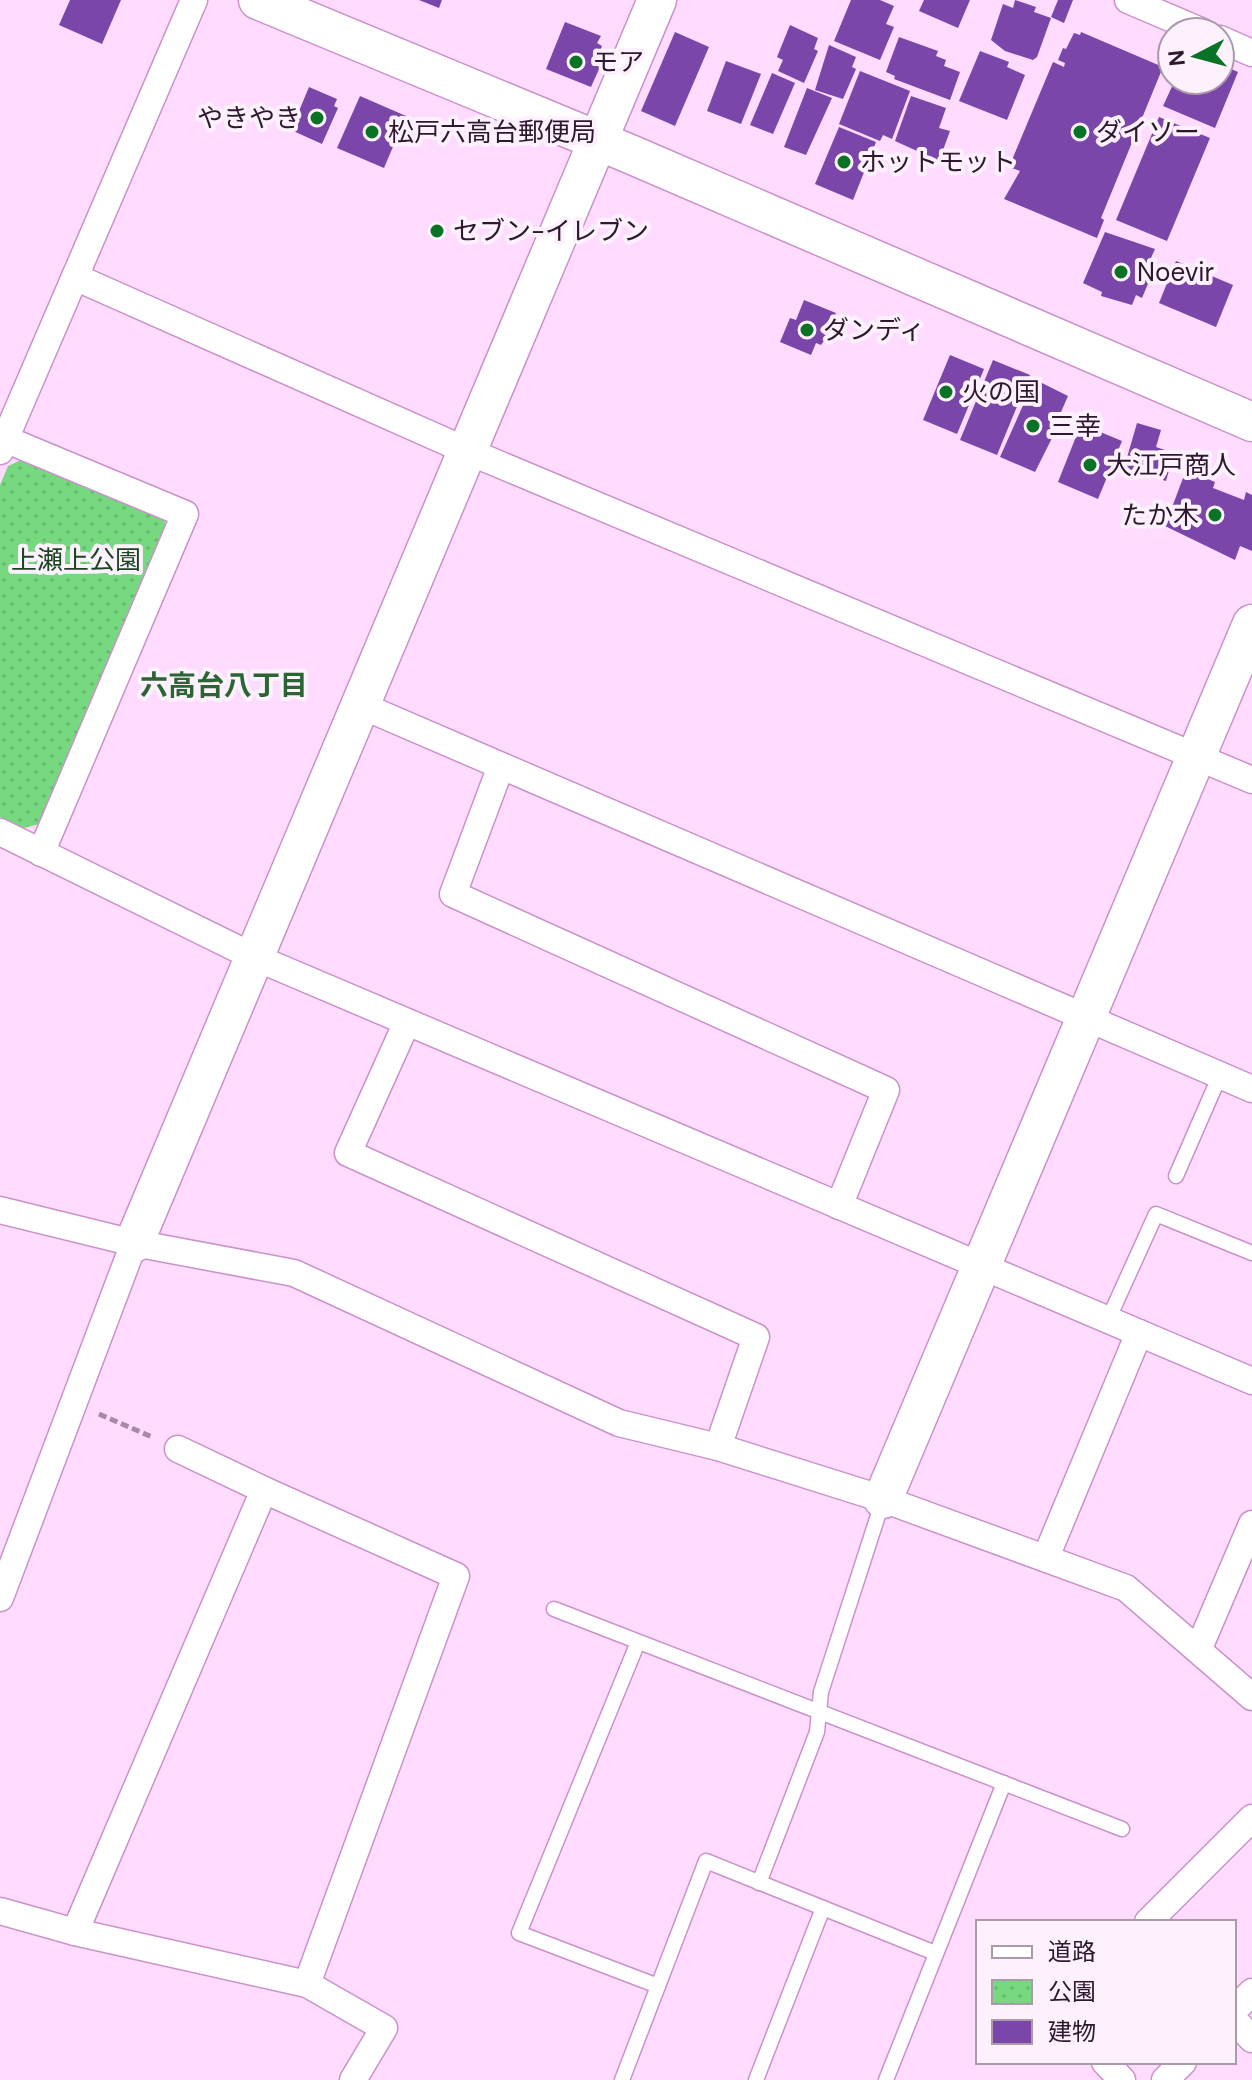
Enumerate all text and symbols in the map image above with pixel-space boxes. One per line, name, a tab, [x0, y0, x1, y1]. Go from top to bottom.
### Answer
north arrow	[1156, 16, 1236, 96]
place label: モア	[592, 45, 644, 79]
text: N	[1161, 49, 1192, 68]
marker: モア	[567, 53, 585, 71]
place label: やきやき	[197, 101, 301, 135]
marker: やきやき	[308, 109, 326, 127]
place label: 松戸六高台郵便局	[388, 115, 596, 149]
place label: ダイソー	[1096, 115, 1200, 149]
marker: 松戸六高台郵便局	[363, 123, 381, 141]
marker: ダイソー	[1071, 123, 1089, 141]
place label: ホットモット	[860, 145, 1016, 179]
marker: ホットモット	[835, 153, 853, 171]
place label: セブン-イレブン	[453, 214, 649, 248]
marker: セブン-イレブン	[428, 222, 446, 240]
place label: Noevir	[1137, 255, 1214, 289]
marker: Noevir	[1112, 263, 1130, 281]
place label: ダンディ	[823, 313, 925, 347]
marker: ダンディ	[798, 321, 816, 339]
place label: 火の国	[962, 375, 1040, 409]
marker: 火の国	[937, 383, 955, 401]
place label: 三幸	[1049, 409, 1101, 443]
marker: 三幸	[1024, 417, 1042, 435]
place label: 大江戸商人	[1106, 448, 1236, 482]
marker: 大江戸商人	[1081, 456, 1099, 474]
place label: たか木	[1121, 498, 1199, 532]
marker: たか木	[1206, 506, 1224, 524]
park label: 上瀬上公園	[11, 543, 141, 577]
district label: 六高台八丁目	[140, 667, 308, 704]
legend	[976, 1920, 1236, 2064]
text: 道路	[1048, 1936, 1096, 1967]
text: 公園	[1048, 1976, 1096, 2007]
text: 建物	[1048, 2016, 1096, 2047]

